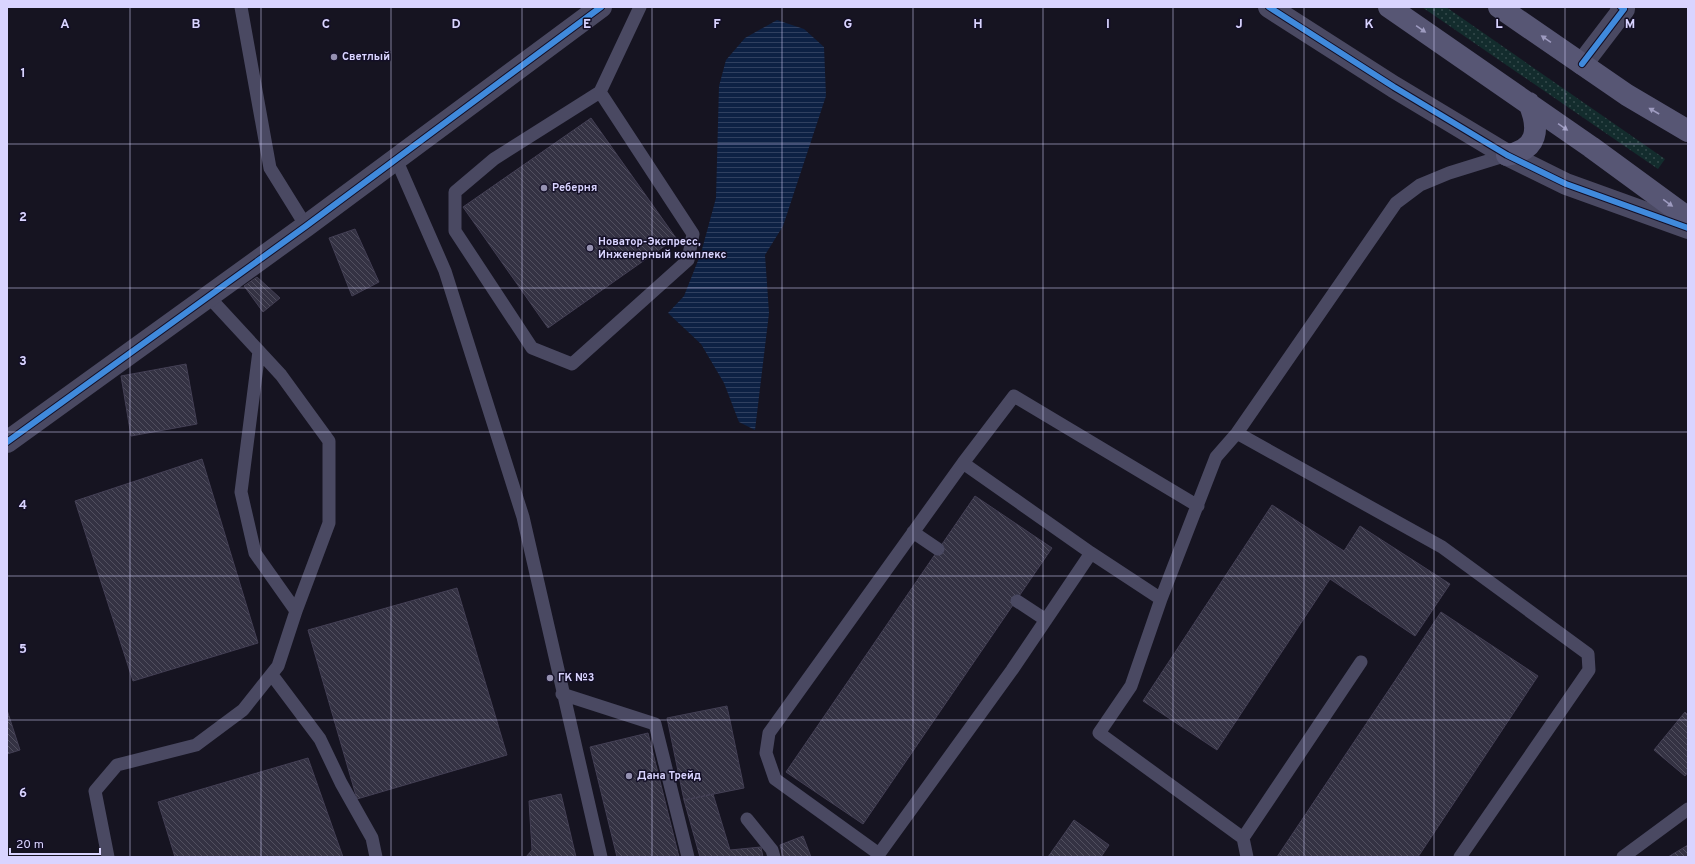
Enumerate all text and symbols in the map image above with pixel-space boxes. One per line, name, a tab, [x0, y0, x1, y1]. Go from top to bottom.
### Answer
text: A	[60, 17, 70, 33]
text: B	[192, 17, 201, 33]
text: C	[322, 17, 330, 33]
text: D	[451, 17, 461, 33]
text: E	[583, 17, 591, 33]
text: F	[713, 17, 721, 33]
text: G	[844, 17, 853, 33]
text: H	[973, 17, 983, 33]
text: I	[1106, 17, 1110, 33]
text: J	[1235, 17, 1243, 33]
text: K	[1364, 17, 1374, 33]
text: L	[1495, 17, 1503, 33]
text: M	[1625, 17, 1635, 33]
one-way arrow	[1416, 25, 1427, 33]
one-way arrow	[1541, 35, 1551, 43]
place label: Светлый	[342, 50, 390, 64]
marker: Светлый	[329, 52, 339, 62]
text: 1	[20, 66, 26, 82]
one-way arrow	[1648, 108, 1660, 115]
one-way arrow	[1558, 123, 1568, 131]
place label: Реберня	[552, 181, 597, 195]
marker: Реберня	[539, 183, 549, 193]
one-way arrow	[1663, 199, 1673, 207]
text: 2	[19, 210, 27, 226]
place label: Новатор-Экспресс, Инженерный комплекс	[598, 235, 727, 262]
marker: Новатор-Экспресс, Инженерный комплекс	[585, 243, 595, 253]
text: 3	[19, 354, 27, 370]
text: 4	[19, 498, 27, 514]
text: 5	[19, 642, 27, 658]
place label: ГК №3	[558, 671, 594, 685]
marker: ГК №3	[545, 673, 555, 683]
place label: Дана Трейд	[637, 769, 701, 783]
marker: Дана Трейд	[624, 771, 634, 781]
text: 6	[19, 786, 27, 802]
scale bar	[10, 830, 100, 856]
text: 20 m	[16, 837, 44, 853]

